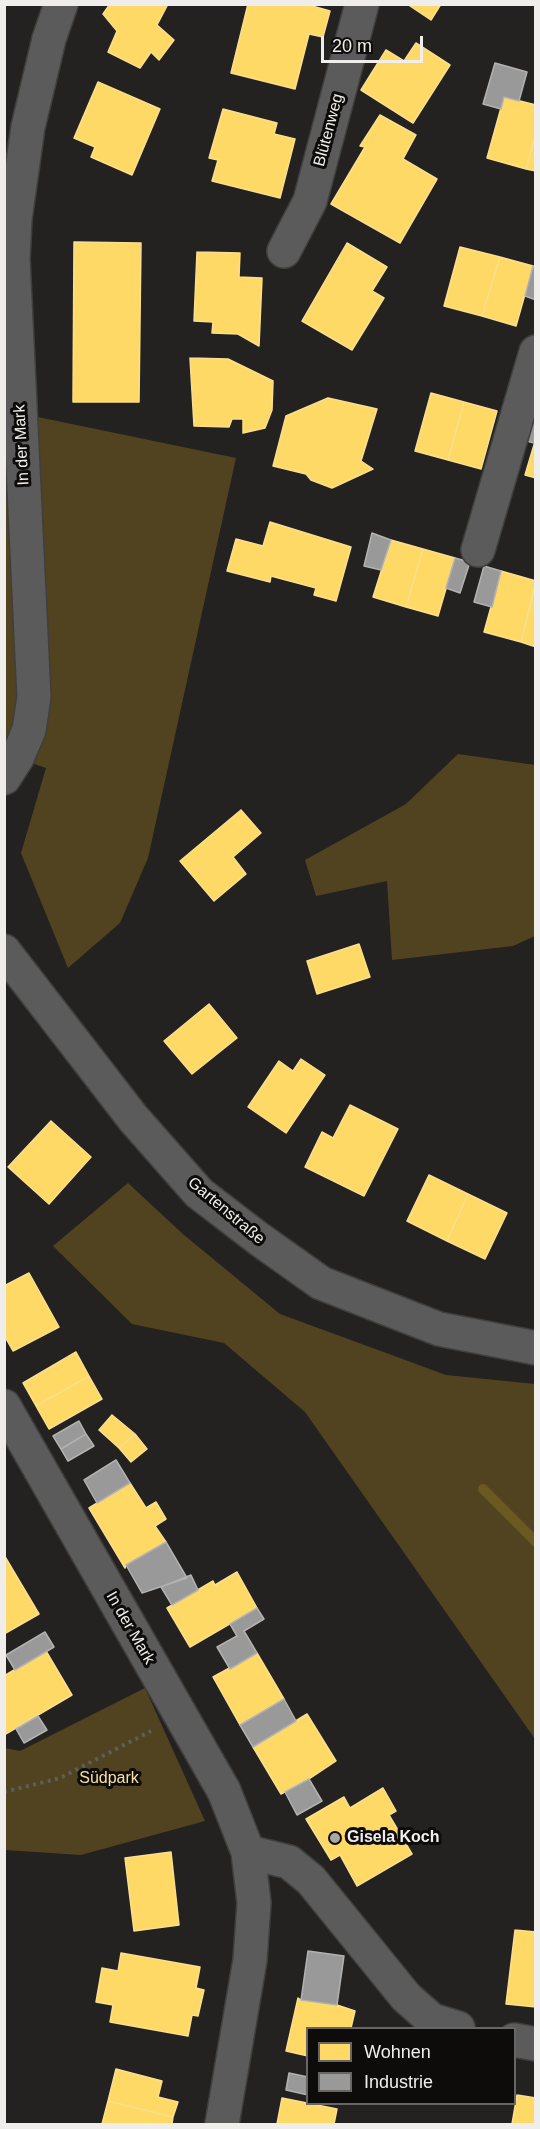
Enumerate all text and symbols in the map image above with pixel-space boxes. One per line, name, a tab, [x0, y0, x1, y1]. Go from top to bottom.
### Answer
scale bar	[324, 24, 426, 62]
text: 20 m	[332, 36, 372, 56]
street label: Blütenweg	[310, 91, 348, 169]
street label: In der Mark	[10, 404, 34, 486]
street label: Gartenstraße	[184, 1173, 268, 1249]
street label: In der Mark	[101, 1588, 159, 1668]
park label: Südpark	[79, 1769, 139, 1789]
place label: Gisela Koch	[347, 1828, 439, 1848]
marker: Gisela Koch	[328, 1831, 342, 1845]
legend	[306, 2027, 516, 2105]
text: Wohnen	[364, 2042, 431, 2062]
text: Industrie	[364, 2072, 433, 2092]

